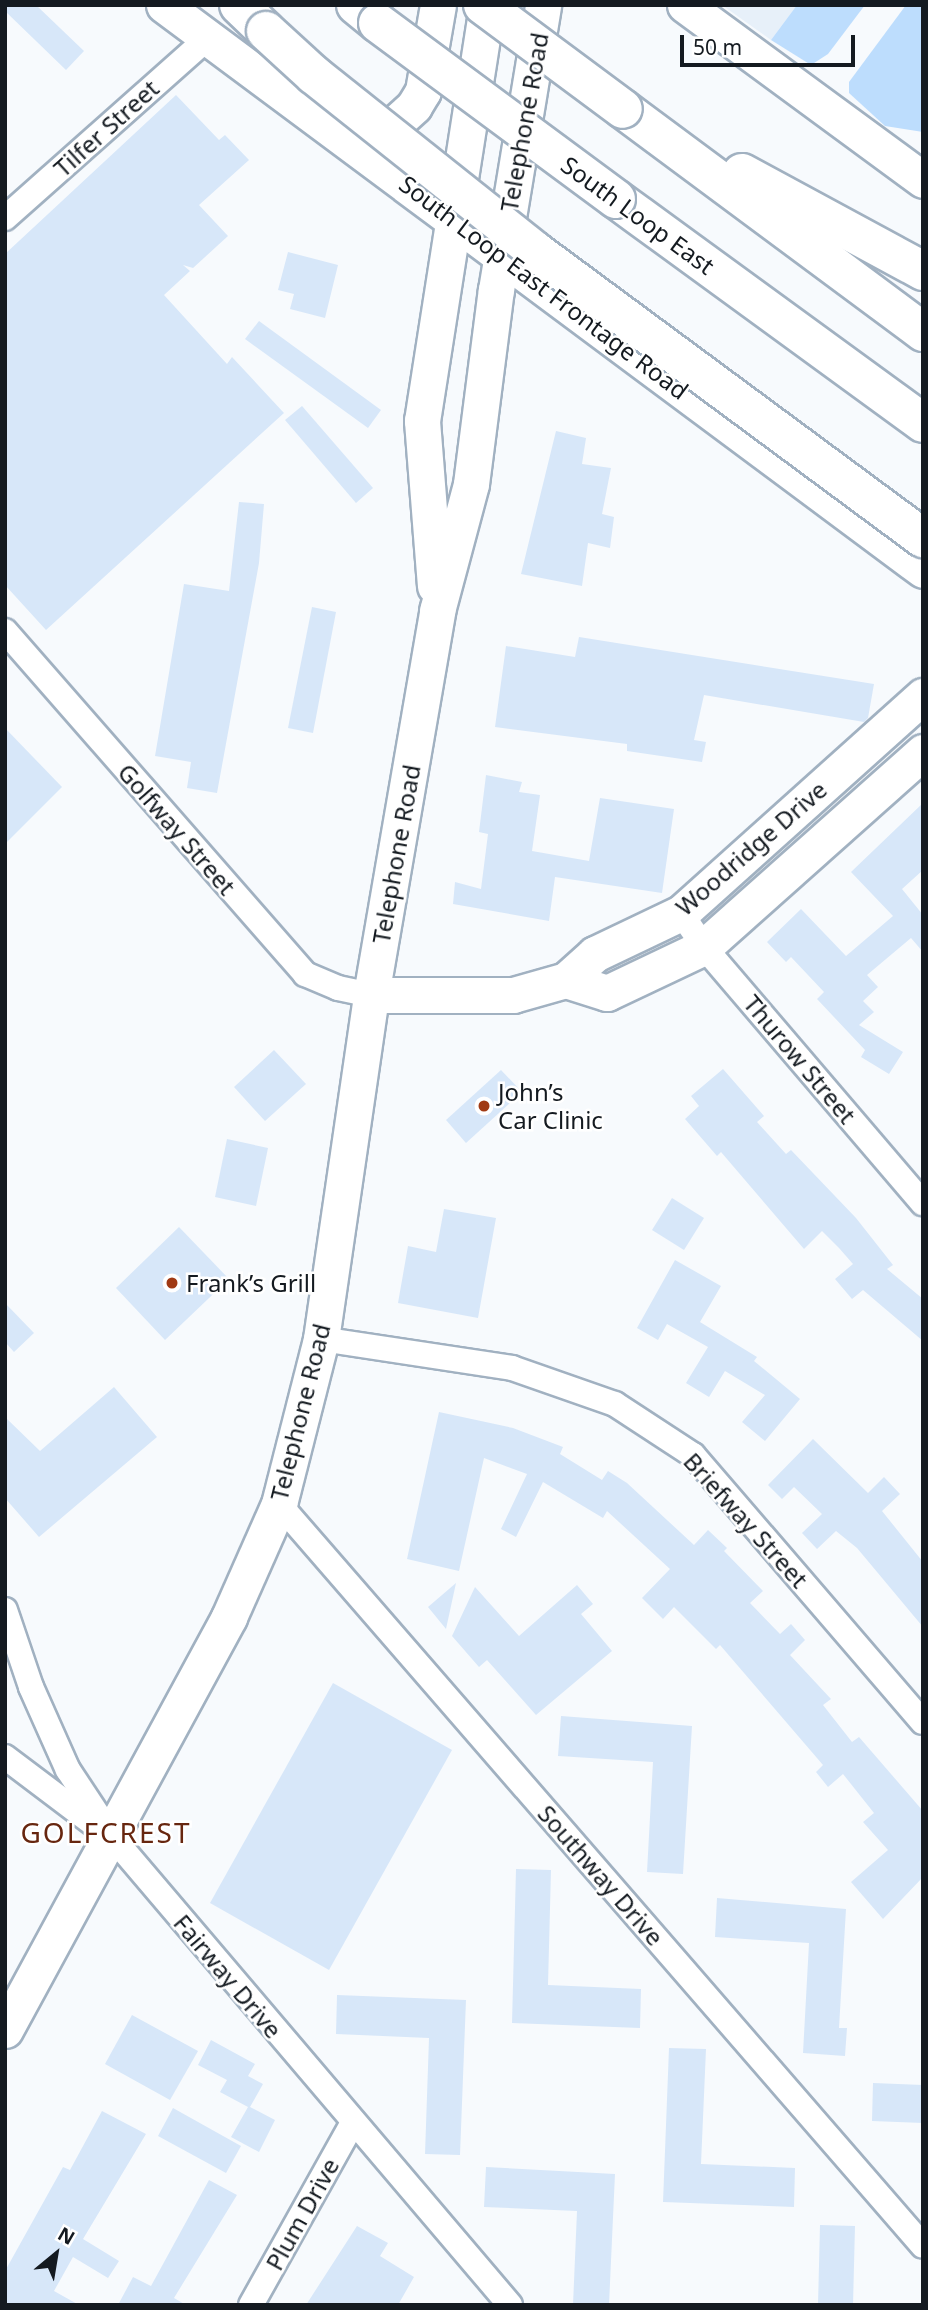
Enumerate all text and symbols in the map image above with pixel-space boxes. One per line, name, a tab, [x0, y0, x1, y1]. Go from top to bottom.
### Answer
scale bar	[683, 21, 858, 65]
street label: Telephone Road	[494, 30, 554, 214]
text: 50 m	[693, 33, 742, 61]
street label: Tilfer Street	[48, 74, 164, 182]
street label: South Loop East	[556, 150, 720, 280]
street label: South Loop East Frontage Road	[394, 169, 694, 405]
street label: Golfway Street	[112, 758, 242, 900]
street label: Telephone Road	[366, 762, 426, 946]
street label: Woodridge Drive	[670, 775, 832, 921]
street label: Thurow Street	[738, 989, 862, 1129]
place label: John’s Car Clinic	[498, 1078, 603, 1134]
marker: John’s Car Clinic	[476, 1098, 492, 1114]
place label: Frank’s Grill	[186, 1269, 316, 1297]
marker: Frank’s Grill	[164, 1275, 180, 1291]
street label: Telephone Road	[264, 1321, 336, 1503]
street label: Briefway Street	[678, 1447, 814, 1593]
street label: Southway Drive	[532, 1799, 670, 1951]
district label: GOLFCREST	[22, 1815, 190, 1849]
street label: Fairway Drive	[168, 1908, 288, 2044]
street label: Plum Drive	[259, 2153, 345, 2275]
north arrow	[21, 2219, 91, 2289]
text: N	[53, 2221, 80, 2251]

